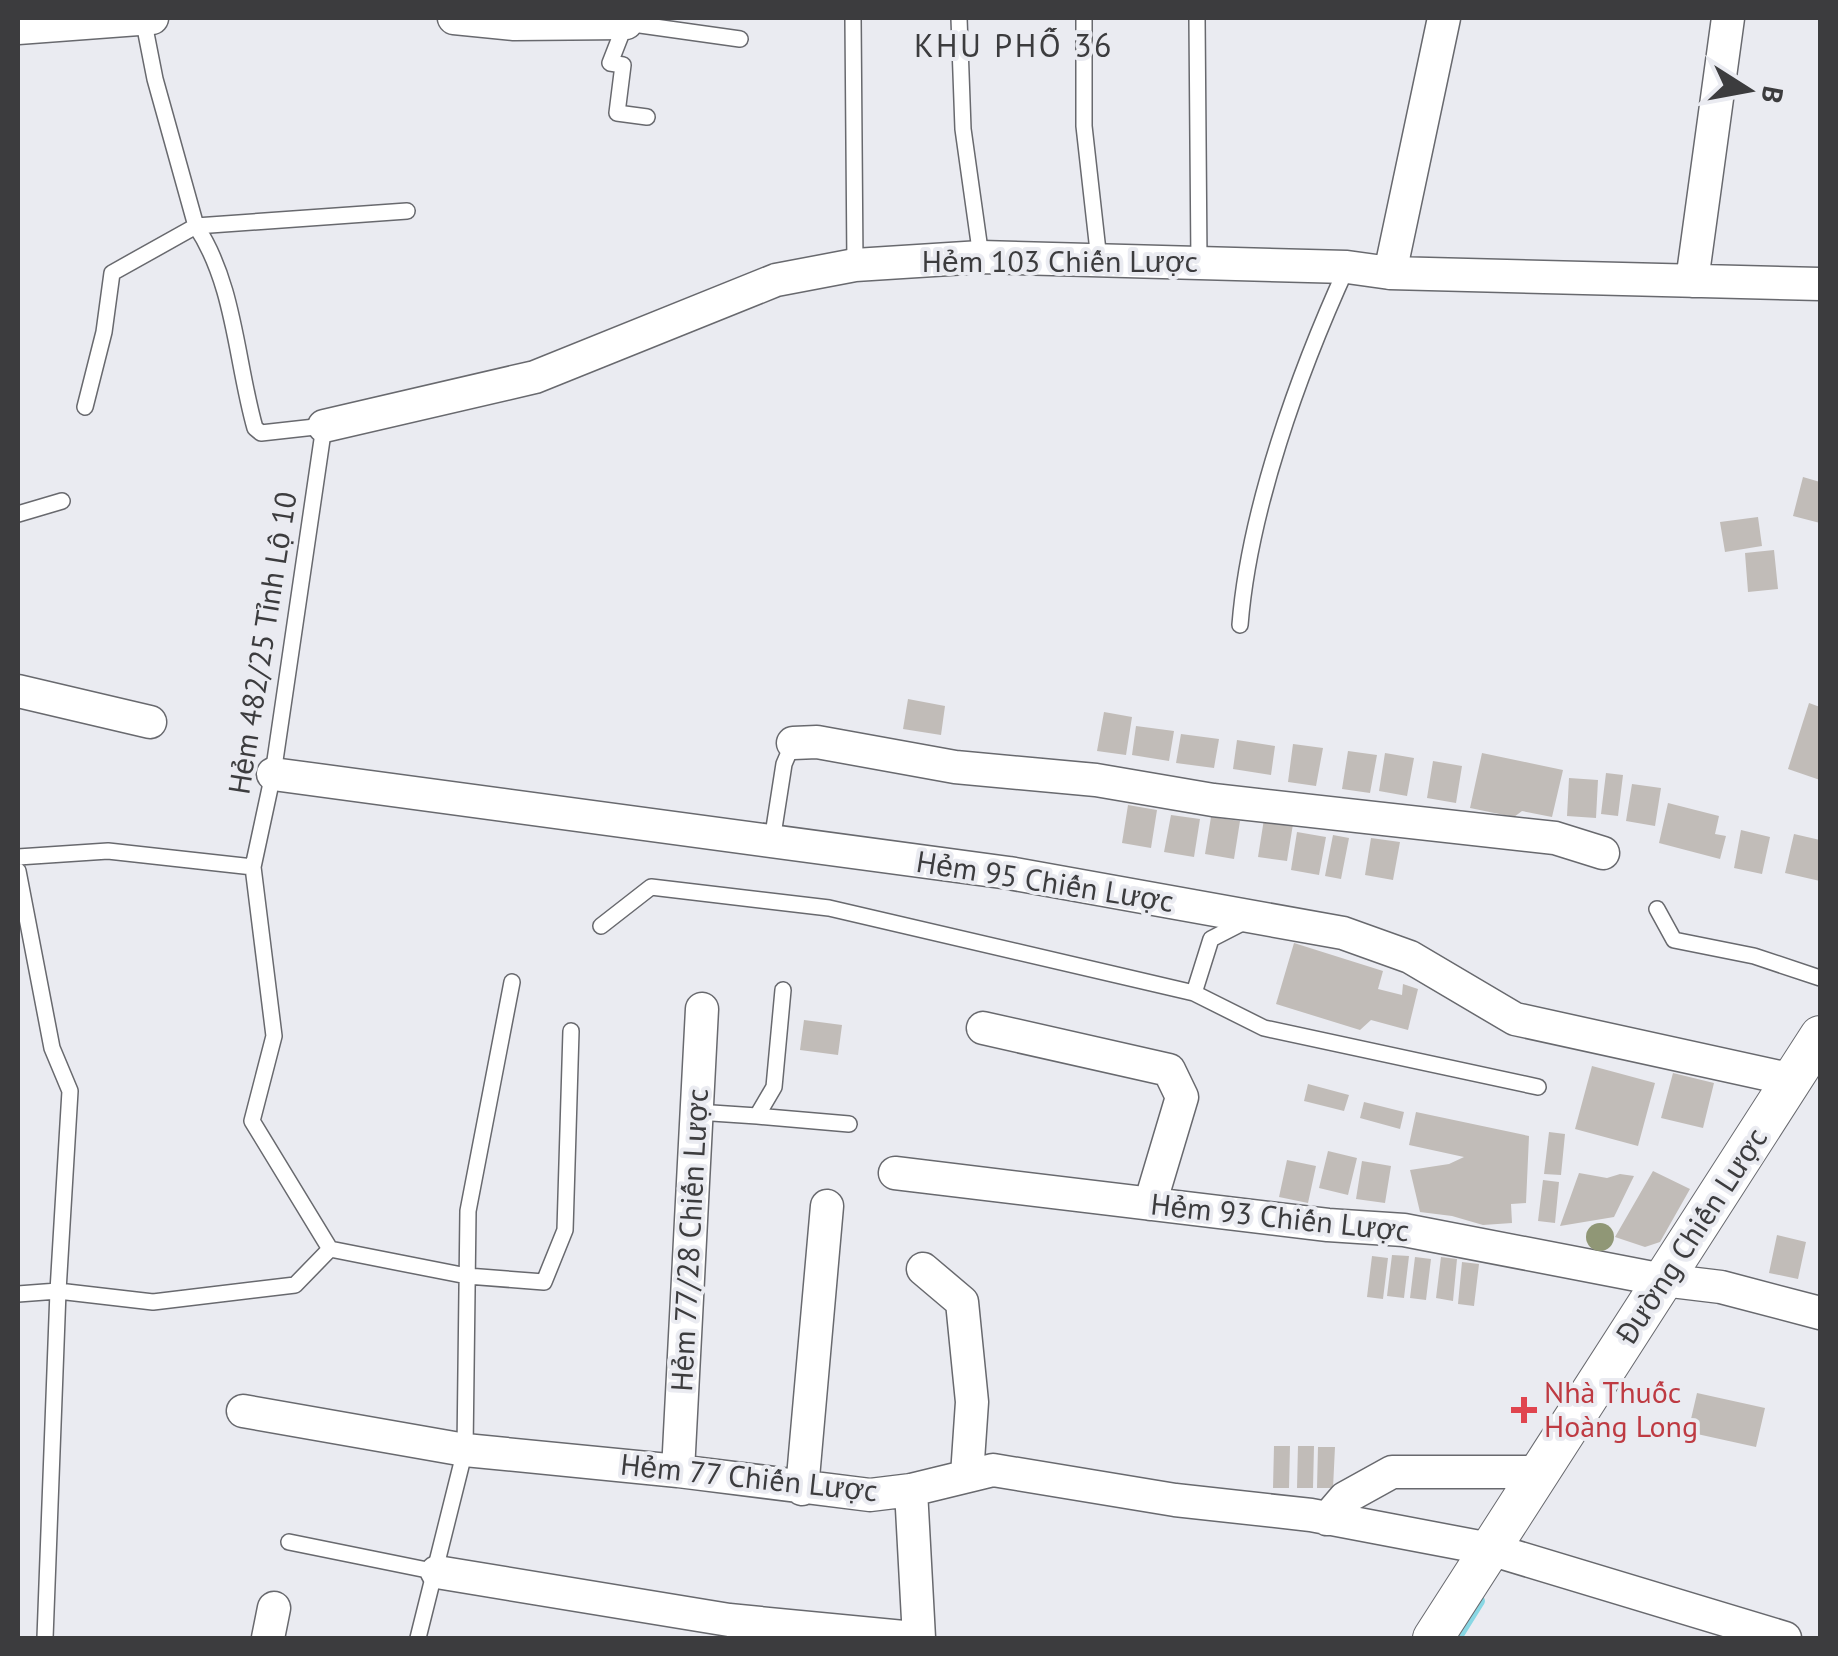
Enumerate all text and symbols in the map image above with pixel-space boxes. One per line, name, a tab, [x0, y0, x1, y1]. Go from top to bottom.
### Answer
district label: KHU PHỐ 36	[914, 24, 1114, 66]
north arrow	[1698, 40, 1798, 140]
text: B	[1753, 83, 1793, 107]
street label: Hẻm 103 Chiến Lược	[922, 241, 1198, 280]
street label: Hẻm 482/25 Tỉnh Lộ 10	[218, 489, 305, 797]
street label: Hẻm 95 Chiến Lược	[914, 841, 1177, 920]
street label: Hẻm 77/28 Chiến Lược	[661, 1087, 716, 1392]
street label: Đường Chiến Lược	[1606, 1120, 1775, 1352]
street label: Hẻm 93 Chiến Lược	[1149, 1184, 1411, 1249]
place label: Nhà Thuốc Hoàng Long	[1544, 1372, 1698, 1445]
marker: Nhà Thuốc Hoàng Long	[1513, 1399, 1535, 1421]
street label: Hẻm 77 Chiến Lược	[619, 1444, 880, 1509]

